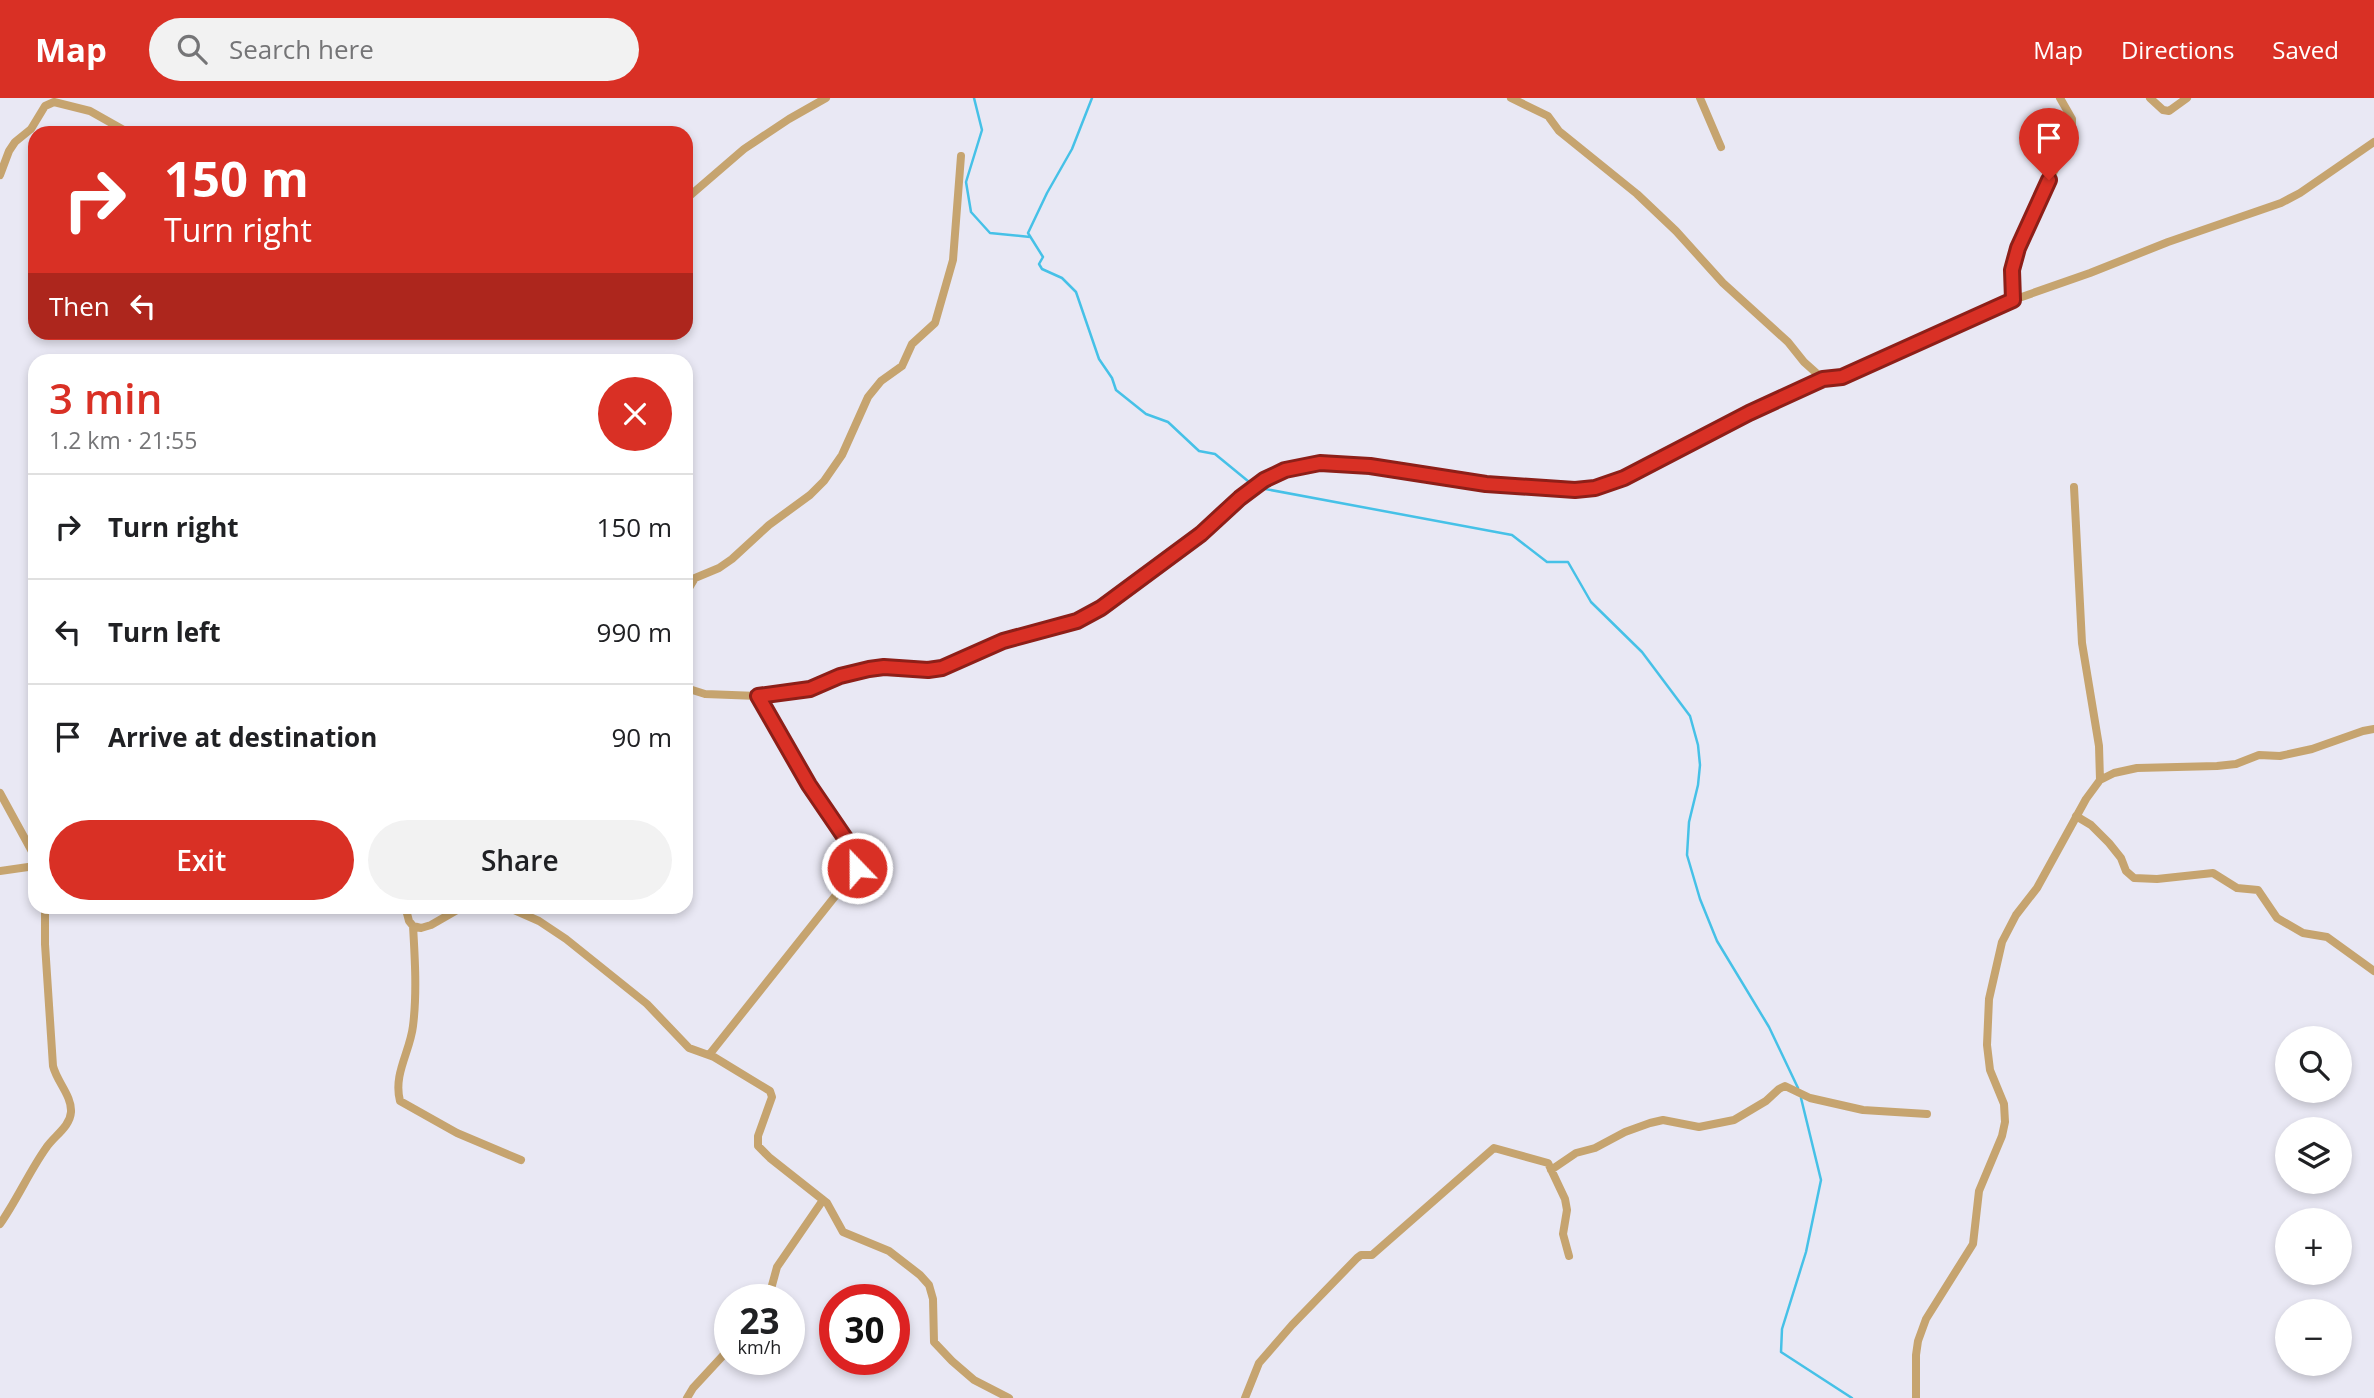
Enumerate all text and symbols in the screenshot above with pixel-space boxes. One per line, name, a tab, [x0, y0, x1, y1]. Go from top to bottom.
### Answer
search box	[149, 18, 639, 81]
text: Map	[35, 27, 107, 72]
icon: search	[173, 30, 211, 68]
text: Search here	[229, 31, 374, 67]
text: Map	[2033, 33, 2083, 66]
text: Directions	[2121, 33, 2234, 66]
text: Saved	[2272, 33, 2339, 66]
pin	[2019, 108, 2079, 180]
icon: arrive	[2030, 119, 2068, 157]
text: 150 m	[164, 145, 309, 211]
icon: right	[49, 154, 140, 245]
text: Turn right	[164, 208, 312, 251]
icon: left	[124, 287, 162, 325]
text: Then	[49, 288, 110, 324]
text: 3 min	[49, 369, 162, 426]
button: close	[598, 377, 672, 451]
text: 1.2 km · 21:55	[49, 424, 197, 456]
icon: right	[49, 508, 87, 546]
text: Turn right	[108, 509, 239, 545]
text: 150 m	[597, 509, 672, 545]
icon: left	[49, 613, 87, 651]
text: Turn left	[108, 614, 220, 650]
text: 990 m	[597, 614, 672, 650]
icon: arrive	[49, 718, 87, 756]
text: Arrive at destination	[108, 719, 377, 755]
text: 90 m	[611, 719, 672, 755]
button: Exit	[49, 820, 354, 900]
button: Share	[368, 820, 672, 900]
position arrow	[820, 831, 894, 905]
map controls	[2275, 1026, 2352, 1376]
button: search	[2275, 1026, 2352, 1103]
button: layers	[2275, 1117, 2352, 1194]
button: +	[2275, 1208, 2352, 1285]
speed limit sign: 30	[819, 1284, 910, 1375]
text: 23	[739, 1297, 780, 1344]
button: −	[2275, 1299, 2352, 1376]
text: km/h	[738, 1335, 781, 1359]

